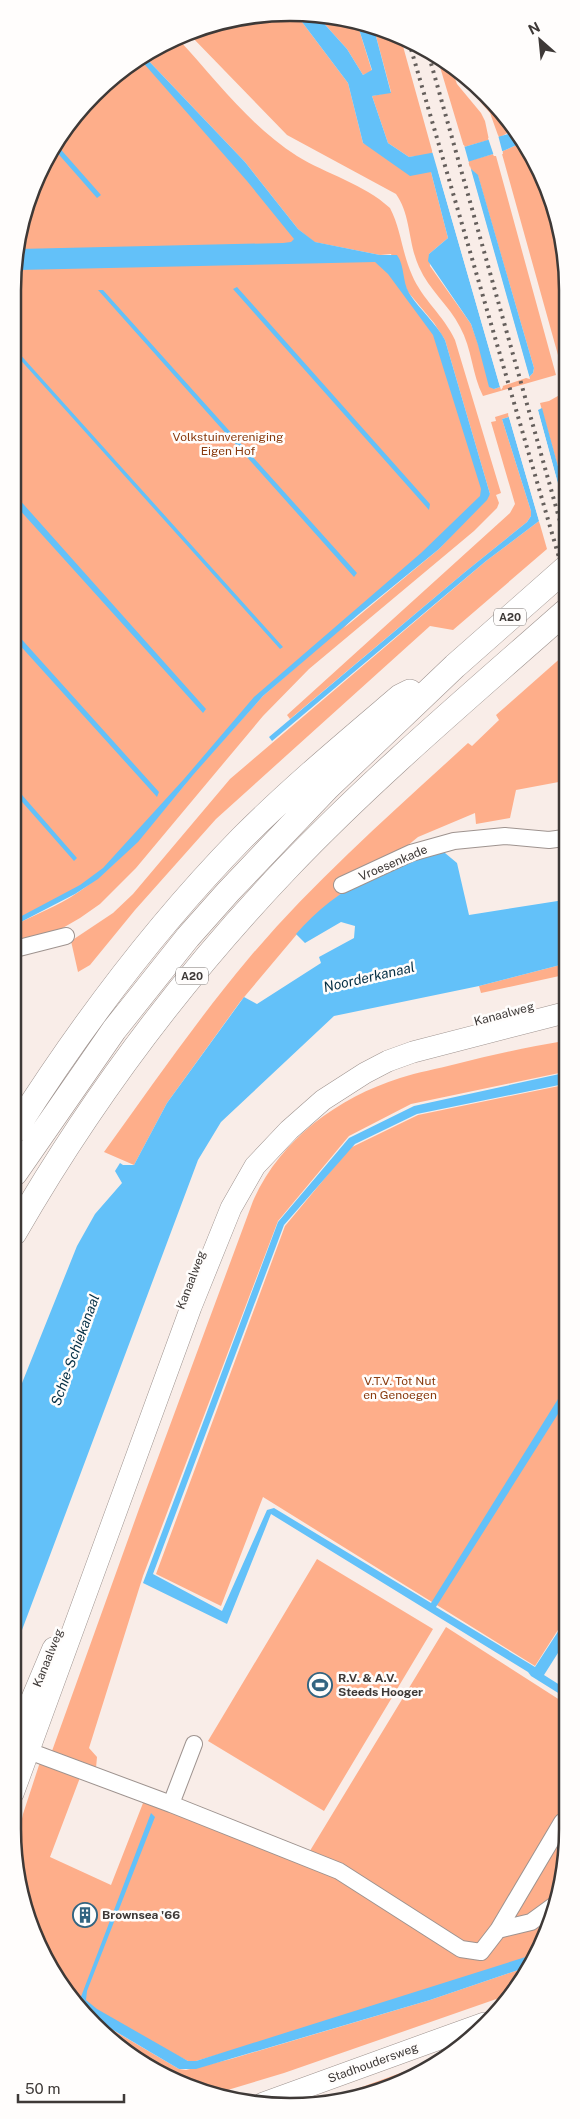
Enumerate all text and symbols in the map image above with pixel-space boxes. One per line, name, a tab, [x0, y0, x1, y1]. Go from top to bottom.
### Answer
north arrow	[515, 15, 565, 65]
text: N	[526, 19, 543, 38]
park label: Volkstuinvereniging Eigen Hof	[173, 430, 283, 458]
road number: A20	[494, 608, 526, 626]
street label: Vroesenkade	[357, 842, 430, 884]
water label: Noorderkanaal	[322, 959, 416, 995]
road number: A20	[176, 968, 208, 984]
street label: Kanaalweg	[472, 999, 536, 1029]
street label: Kanaalweg	[173, 1249, 209, 1311]
water label: Schie-Schiekanaal	[47, 1292, 103, 1408]
park label: V.T.V. Tot Nut en Genoegen	[363, 1374, 437, 1402]
street label: Kanaalweg	[30, 1627, 66, 1689]
place label: R.V. & A.V. Steeds Hooger	[338, 1671, 423, 1699]
sports icon: R.V. & A.V. Steeds Hooger	[307, 1672, 333, 1698]
building icon: Brownsea '66	[72, 1902, 98, 1928]
place label: Brownsea '66	[102, 1908, 180, 1922]
street label: Stadhoudersweg	[326, 2040, 420, 2086]
scale bar	[18, 2072, 124, 2104]
text: 50 m	[25, 2080, 60, 2097]

